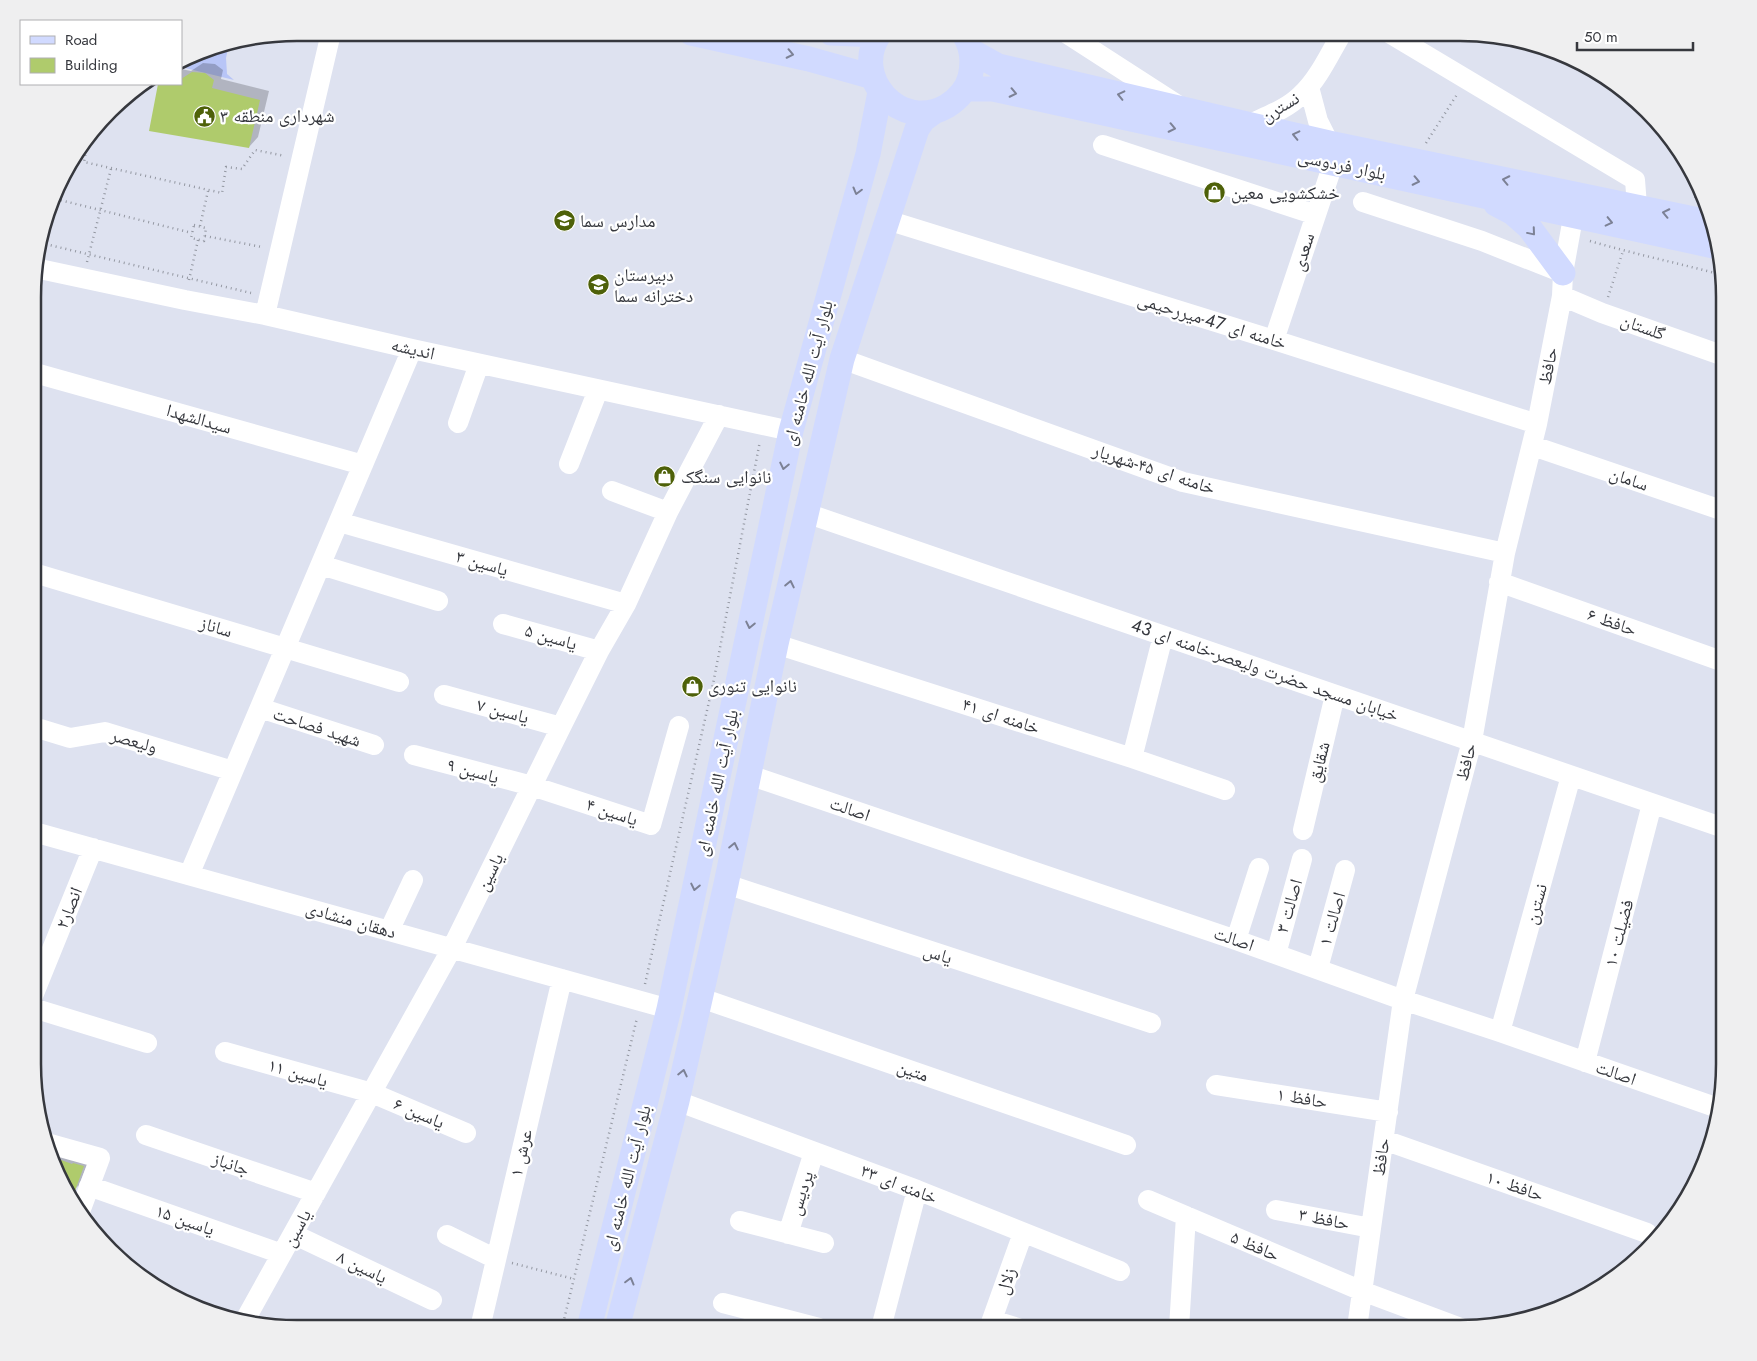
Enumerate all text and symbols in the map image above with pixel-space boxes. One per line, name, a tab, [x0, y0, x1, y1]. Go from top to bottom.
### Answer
legend	[20, 20, 182, 85]
scale bar	[1577, 20, 1693, 52]
text: 50 m	[1584, 26, 1618, 48]
text: Road	[65, 29, 97, 51]
one-way arrow	[785, 49, 794, 59]
text: Building	[65, 54, 117, 76]
street label: نسترن	[1256, 85, 1304, 129]
one-way arrow	[1009, 88, 1018, 98]
one-way arrow	[1116, 90, 1125, 100]
place label: شهرداری منطقه ۳	[220, 103, 335, 129]
public building icon: شهرداری منطقه ۳	[192, 104, 216, 128]
one-way arrow	[1168, 122, 1176, 133]
one-way arrow	[1292, 130, 1301, 141]
street label: بلوار فردوسی	[1296, 143, 1388, 187]
one-way arrow	[1412, 175, 1421, 186]
one-way arrow	[1502, 176, 1511, 186]
place label: خشکشویی معین	[1231, 180, 1340, 206]
shop icon: خشکشویی معین	[1203, 181, 1227, 205]
one-way arrow	[852, 186, 863, 195]
place label: مدارس سما	[580, 208, 655, 234]
one-way arrow	[1661, 208, 1670, 218]
school or university icon: مدارس سما	[552, 209, 576, 233]
one-way arrow	[1605, 216, 1614, 227]
one-way arrow	[1527, 226, 1536, 235]
street label: سعدی	[1285, 229, 1321, 275]
place label: دبیرستان دخترانه سما	[614, 262, 693, 309]
school or university icon: دبیرستان دخترانه سما	[586, 273, 610, 297]
street label: خامنه ای 47-میررحیمی	[1134, 286, 1290, 356]
street label: بلوار آیت الله خامنه ای	[776, 297, 840, 449]
street label: گلستان	[1617, 307, 1669, 347]
street label: اندیشه	[389, 331, 437, 367]
street label: حافظ	[1532, 345, 1564, 387]
street label: سیدالشهدا	[163, 397, 235, 441]
street label: خامنه ای ۴۵-شهریار	[1088, 437, 1219, 501]
street label: سامان	[1606, 460, 1652, 498]
one-way arrow	[779, 462, 790, 470]
place label: نانوایی سنگک	[681, 464, 771, 490]
shop icon: نانوایی سنگک	[653, 465, 677, 489]
street label: یاسین ۳	[453, 543, 511, 583]
one-way arrow	[784, 580, 795, 589]
street label: حافظ ۶	[1584, 601, 1640, 643]
street label: ساناز	[196, 609, 236, 644]
street label: خیابان مسجد حضرت ولیعصر-خامنه ای 43	[1128, 612, 1402, 728]
street label: یاسین ۵	[522, 617, 580, 657]
one-way arrow	[746, 621, 756, 629]
place label: نانوایی تنوری	[708, 673, 797, 699]
shop icon: نانوایی تنوری	[680, 674, 704, 698]
street label: خامنه ای ۴۱	[959, 691, 1043, 741]
street label: یاسین ۷	[474, 692, 532, 730]
street label: شهید فصاحت	[270, 701, 364, 753]
street label: بلوار آیت الله خامنه ای	[689, 707, 745, 859]
street label: ولیعصر	[107, 722, 160, 760]
street label: شقایق	[1301, 739, 1337, 785]
street label: حافظ	[1449, 741, 1483, 783]
street label: یاسین ۹	[444, 752, 502, 790]
street label: اصالت	[826, 790, 874, 828]
street label: یاسین ۴	[583, 791, 641, 833]
one-way arrow	[728, 841, 739, 850]
street label: یاسین	[470, 849, 510, 895]
street label: اصالت ۳	[1269, 876, 1309, 936]
street label: نسترن	[1518, 881, 1554, 927]
one-way arrow	[690, 882, 701, 891]
street label: انصار۲	[49, 883, 89, 933]
street label: اصالت ۱	[1312, 889, 1352, 949]
street label: دهقان منشادی	[303, 895, 399, 945]
street label: فضیلت ۱۰	[1598, 896, 1640, 970]
street label: اصالت	[1210, 920, 1258, 958]
street label: یاس	[920, 937, 956, 971]
street label: یاسین ۱۱	[265, 1052, 331, 1094]
street label: متین	[894, 1054, 932, 1088]
street label: اصالت	[1592, 1054, 1640, 1092]
one-way arrow	[677, 1068, 688, 1077]
street label: حافظ ۱	[1275, 1081, 1329, 1115]
street label: یاسین ۶	[389, 1091, 449, 1135]
street label: بلوار آیت الله خامنه ای	[596, 1102, 658, 1254]
street label: عرش ۱	[503, 1127, 539, 1179]
street label: حافظ	[1366, 1137, 1396, 1177]
street label: جانباز	[208, 1145, 253, 1182]
street label: خامنه ای ۳۳	[857, 1158, 941, 1210]
street label: حافظ ۱۰	[1483, 1164, 1547, 1208]
street label: پردیس	[782, 1167, 820, 1219]
street label: یاسین ۱۵	[152, 1198, 218, 1242]
street label: حافظ ۳	[1296, 1201, 1352, 1237]
street label: یاسین	[276, 1204, 318, 1252]
street label: حافظ ۵	[1226, 1224, 1284, 1268]
street label: یاسین ۸	[332, 1244, 392, 1290]
street label: زلال	[989, 1264, 1023, 1298]
one-way arrow	[624, 1277, 634, 1285]

